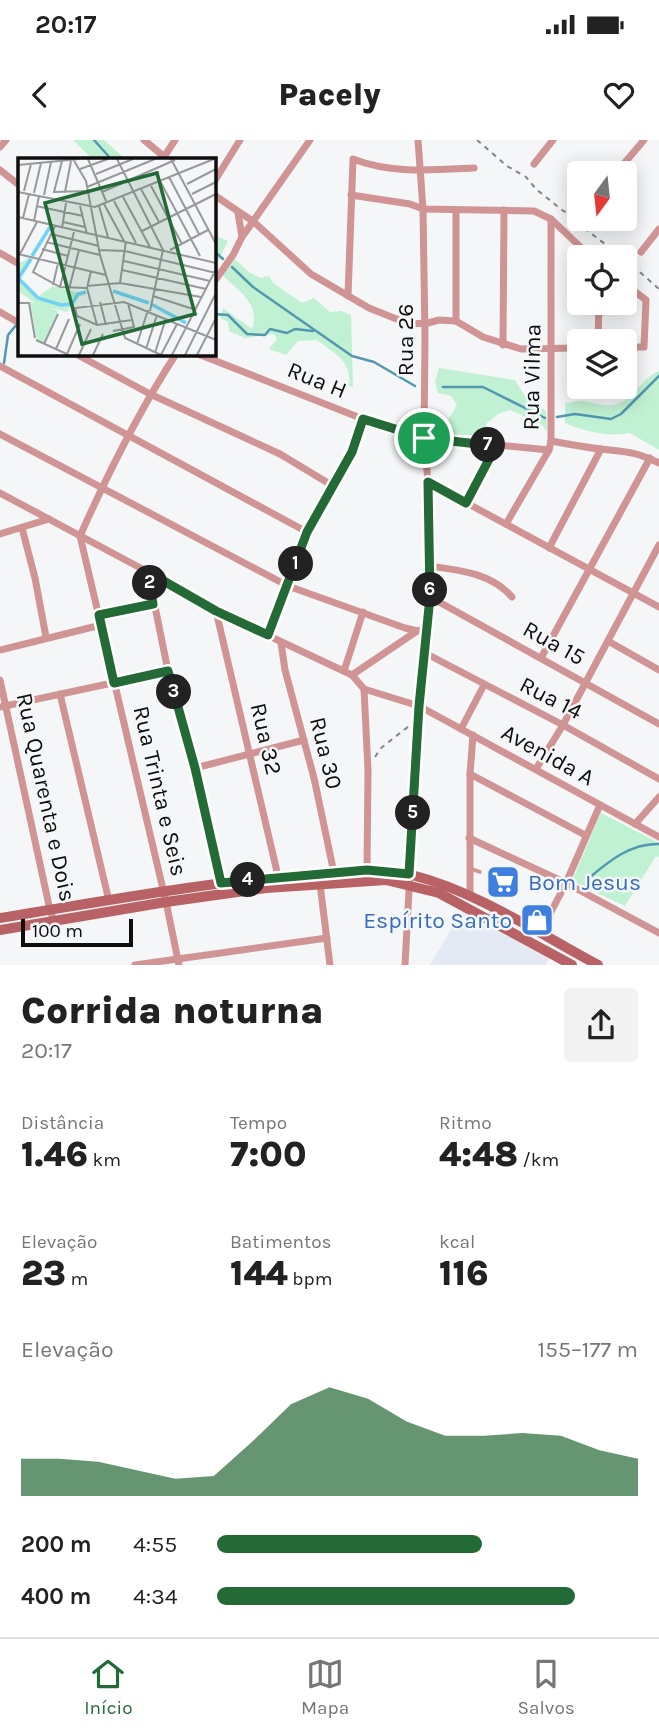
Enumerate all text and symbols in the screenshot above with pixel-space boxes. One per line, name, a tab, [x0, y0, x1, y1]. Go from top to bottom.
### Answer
text: 20:17	[35, 9, 96, 40]
icon: back	[21, 76, 59, 114]
text: Pacely	[278, 76, 381, 113]
icon: heart	[600, 76, 638, 114]
inset map	[18, 158, 215, 355]
north arrow	[567, 161, 637, 231]
map controls	[567, 161, 637, 399]
button: locate	[567, 245, 637, 315]
street label: Rua 26	[392, 304, 419, 376]
street label: Rua Vilma	[518, 323, 546, 431]
button: layers	[567, 329, 637, 399]
street label: Rua H	[283, 356, 351, 404]
pin	[394, 408, 454, 468]
icon: arrive	[405, 419, 443, 457]
pin: 7	[470, 428, 505, 462]
text: 7	[483, 433, 492, 455]
pin: 1	[278, 546, 314, 582]
text: 1	[292, 552, 299, 574]
pin: 2	[132, 566, 168, 600]
text: 2	[144, 571, 155, 593]
pin: 6	[412, 573, 448, 608]
text: 6	[424, 578, 435, 600]
street label: Rua 15	[518, 615, 590, 671]
street label: Rua 14	[515, 671, 587, 725]
pin: 3	[156, 674, 192, 710]
text: 3	[168, 680, 179, 702]
street label: Rua Quarenta e Dois	[11, 690, 81, 904]
street label: Rua 32	[245, 700, 287, 778]
street label: Rua Trinta e Seis	[127, 703, 193, 879]
street label: Rua 30	[304, 714, 348, 792]
street label: Avenida A	[497, 719, 599, 791]
pin: 5	[396, 796, 430, 830]
text: 5	[407, 801, 418, 823]
pin: 4	[230, 862, 266, 898]
supermarket icon: Bom Jesus	[484, 863, 522, 901]
text: 4	[242, 868, 253, 890]
place label: Bom Jesus	[528, 869, 641, 896]
shop icon: Espírito Santo	[518, 901, 556, 939]
place label: Espírito Santo	[363, 907, 512, 934]
scale bar	[21, 916, 133, 948]
text: 100 m	[32, 920, 83, 942]
text: Corrida noturna	[21, 988, 324, 1033]
button: share	[564, 988, 638, 1062]
text: 20:17	[21, 1037, 72, 1064]
text: Distância	[21, 1112, 104, 1134]
text: Tempo	[230, 1112, 287, 1134]
text: Ritmo	[439, 1112, 492, 1134]
text: 1.46	[21, 1134, 88, 1175]
text: 7:00	[230, 1134, 306, 1175]
text: 4:48	[439, 1134, 518, 1175]
text: km	[88, 1149, 121, 1171]
text: /km	[518, 1149, 559, 1171]
text: Elevação	[21, 1231, 97, 1253]
text: Batimentos	[230, 1231, 332, 1253]
text: kcal	[439, 1231, 475, 1253]
text: 23	[21, 1253, 66, 1294]
text: 144	[230, 1253, 288, 1294]
text: 116	[439, 1253, 488, 1294]
text: m	[66, 1268, 88, 1290]
text: bpm	[288, 1268, 332, 1290]
text: Elevação	[21, 1336, 114, 1363]
text: 155–177 m	[537, 1336, 638, 1363]
text: 200 m	[21, 1531, 92, 1558]
text: 4:55	[133, 1531, 177, 1558]
text: 400 m	[21, 1583, 91, 1610]
text: 4:34	[133, 1583, 178, 1610]
tab: Início	[84, 1655, 133, 1719]
tab: Mapa	[301, 1655, 349, 1719]
tab: Salvos	[518, 1655, 575, 1719]

